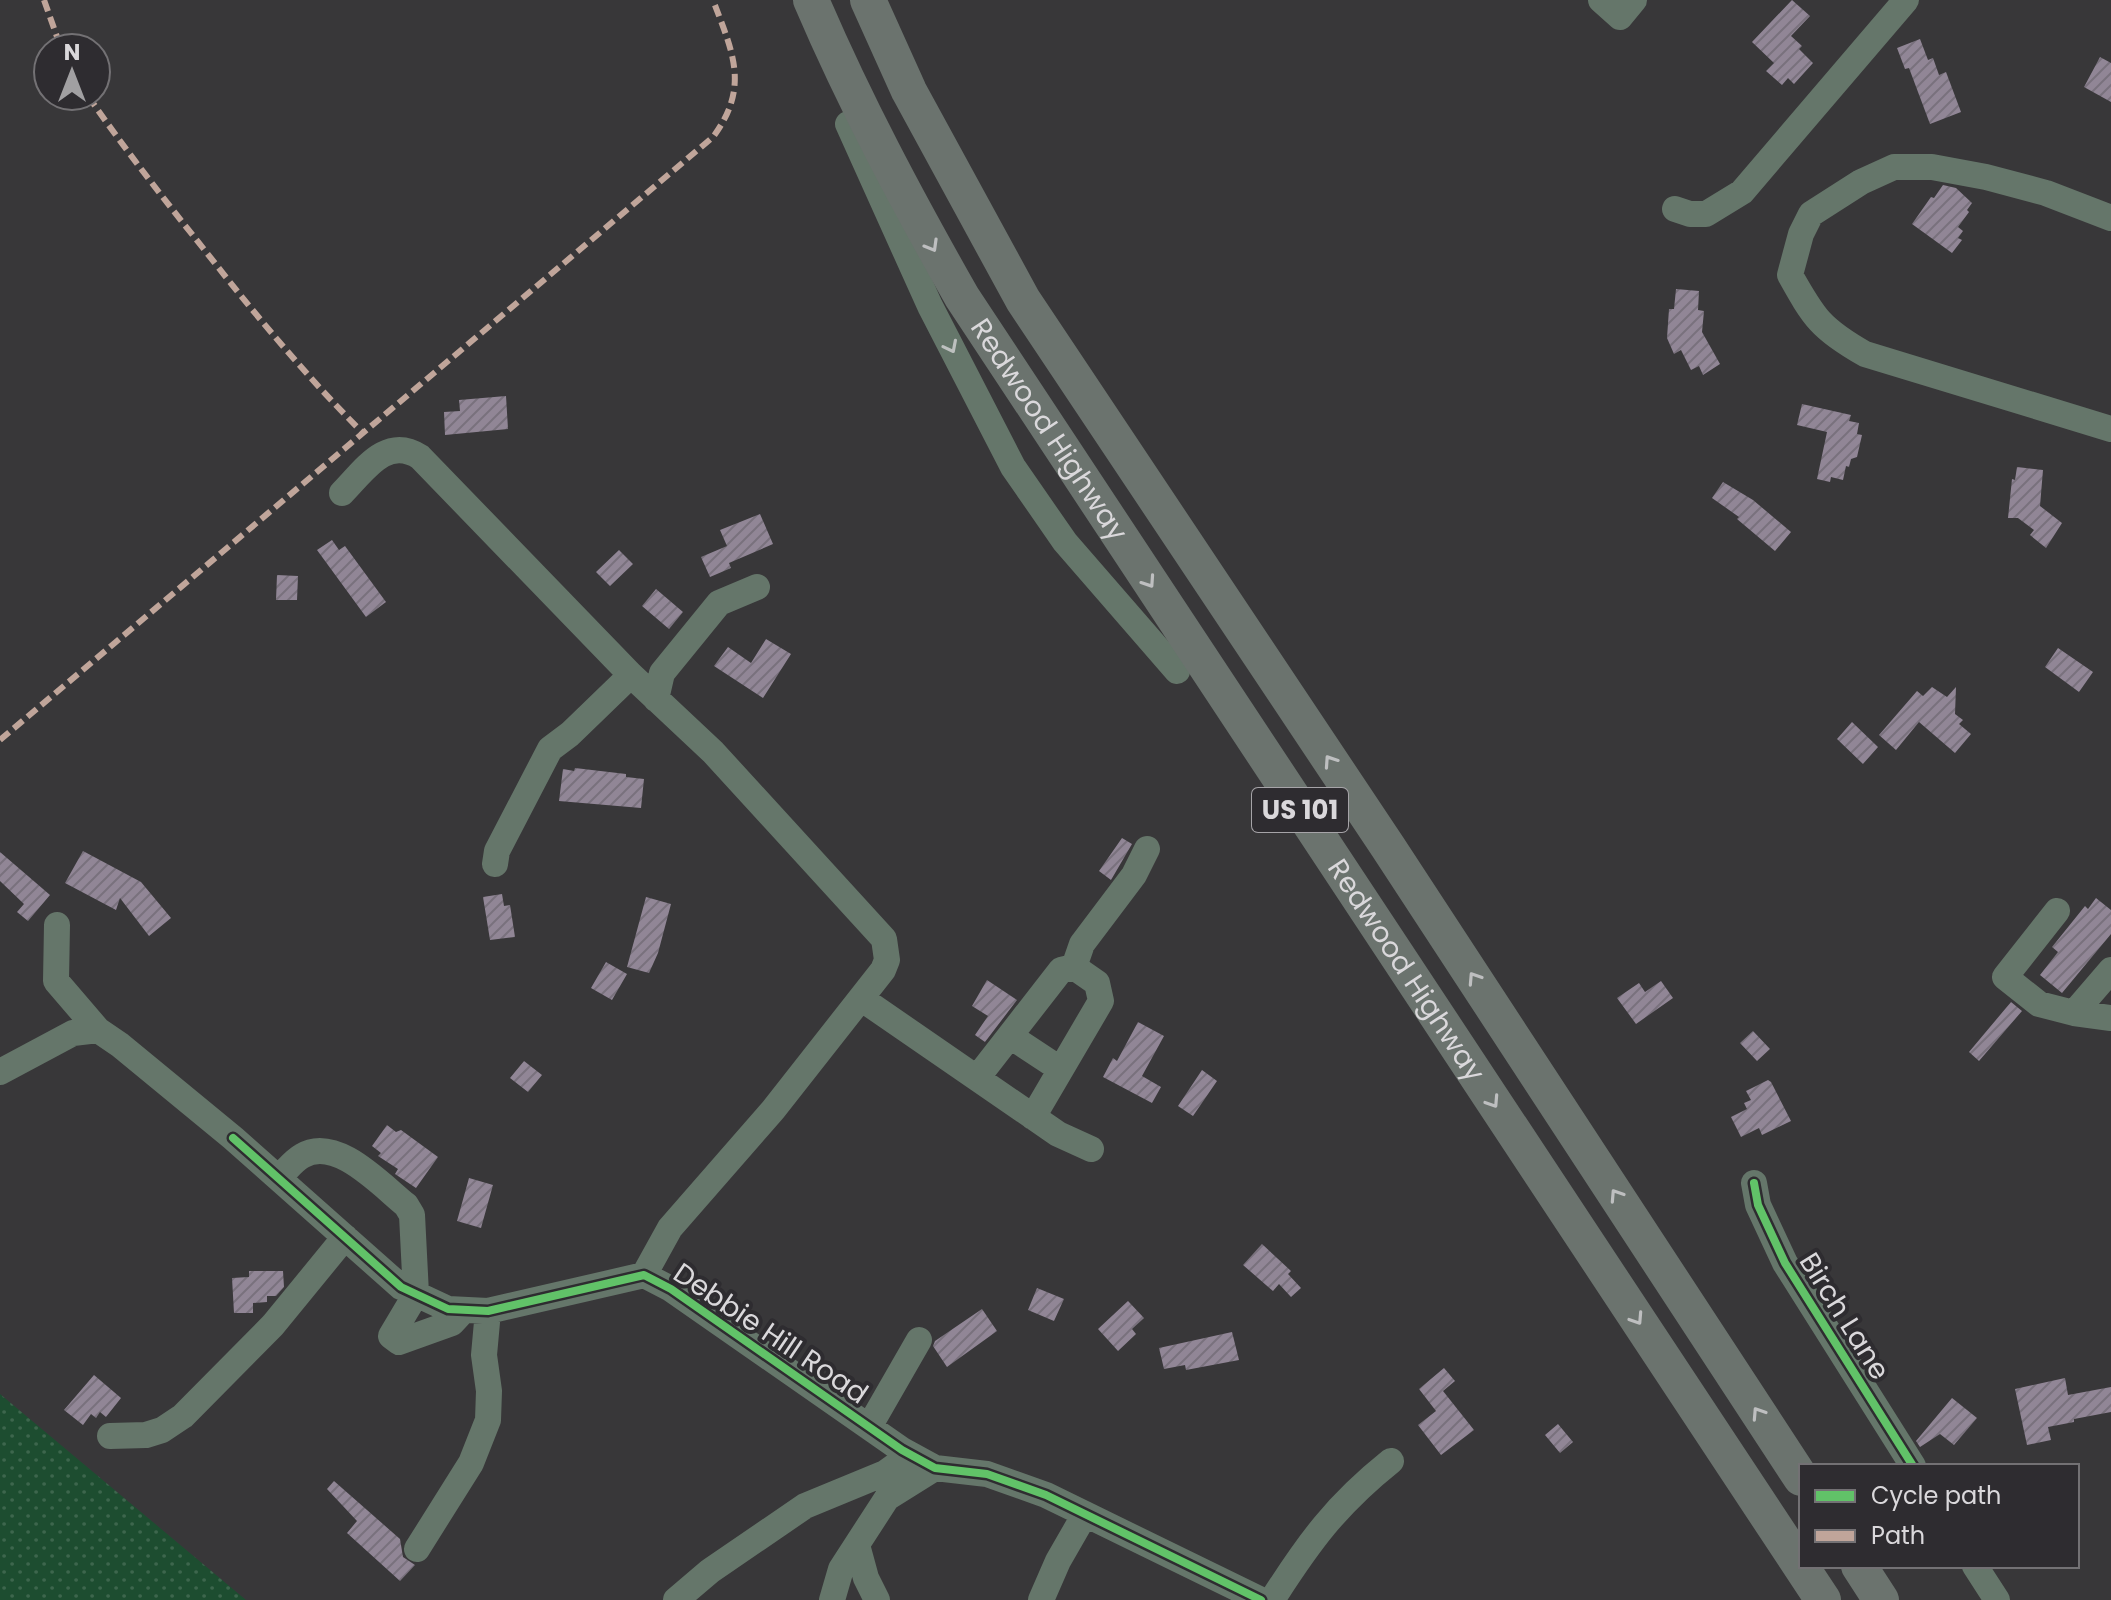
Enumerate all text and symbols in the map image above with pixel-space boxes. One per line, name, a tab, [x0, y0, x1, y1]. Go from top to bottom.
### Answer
north arrow	[32, 32, 112, 112]
text: N	[64, 37, 80, 68]
one-way arrow	[923, 237, 938, 252]
street label: Redwood Highway	[961, 311, 1137, 549]
one-way arrow	[941, 339, 957, 354]
one-way arrow	[1139, 573, 1154, 588]
one-way arrow	[1325, 755, 1340, 769]
road number: US 101	[1252, 788, 1348, 832]
street label: Redwood Highway	[1319, 851, 1494, 1089]
one-way arrow	[1468, 972, 1483, 986]
one-way arrow	[1484, 1093, 1499, 1108]
one-way arrow	[1611, 1190, 1626, 1204]
street label: Birch Lane	[1790, 1245, 1899, 1387]
street label: Debbie Hill Road	[666, 1254, 876, 1413]
one-way arrow	[1627, 1310, 1642, 1325]
one-way arrow	[1753, 1407, 1768, 1422]
legend	[1799, 1464, 2079, 1568]
text: Cycle path	[1871, 1479, 2001, 1512]
text: Path	[1871, 1519, 1925, 1552]

